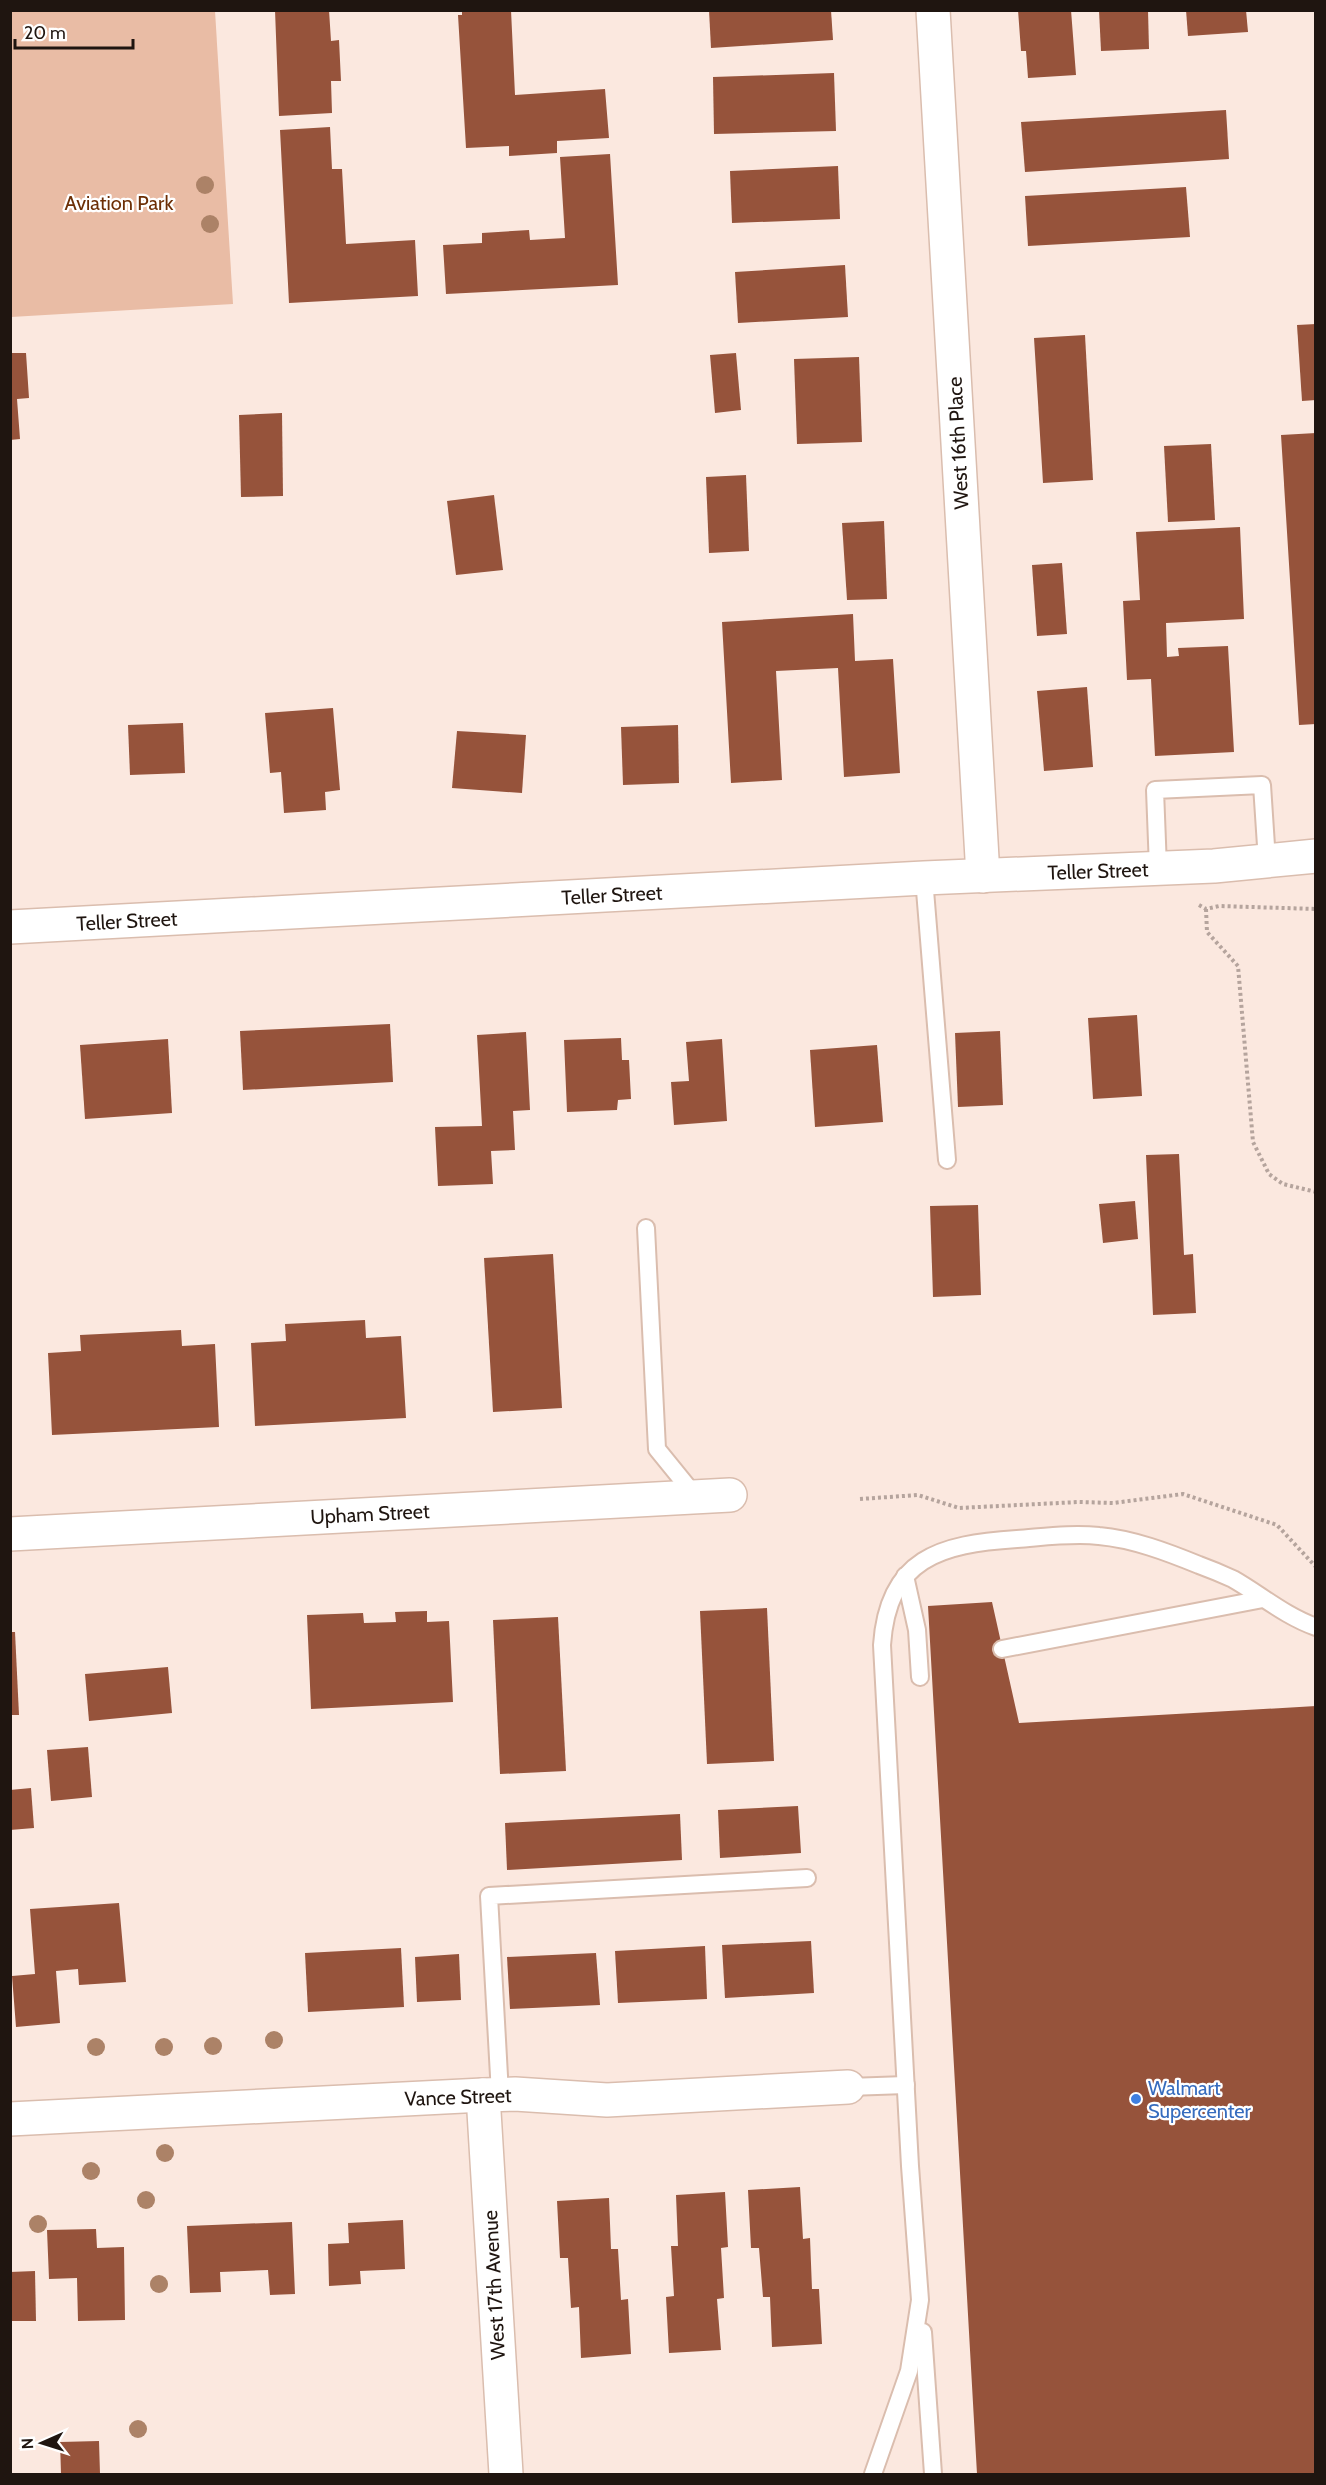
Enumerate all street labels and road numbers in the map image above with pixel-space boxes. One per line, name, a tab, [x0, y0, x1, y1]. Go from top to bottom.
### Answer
street label: West 16th Place	[943, 376, 973, 510]
street label: Teller Street	[1047, 857, 1149, 885]
street label: Teller Street	[561, 880, 663, 910]
street label: Teller Street	[76, 906, 178, 936]
street label: Upham Street	[310, 1499, 430, 1529]
street label: Vance Street	[404, 2083, 512, 2111]
street label: West 17th Avenue	[478, 2209, 510, 2361]

